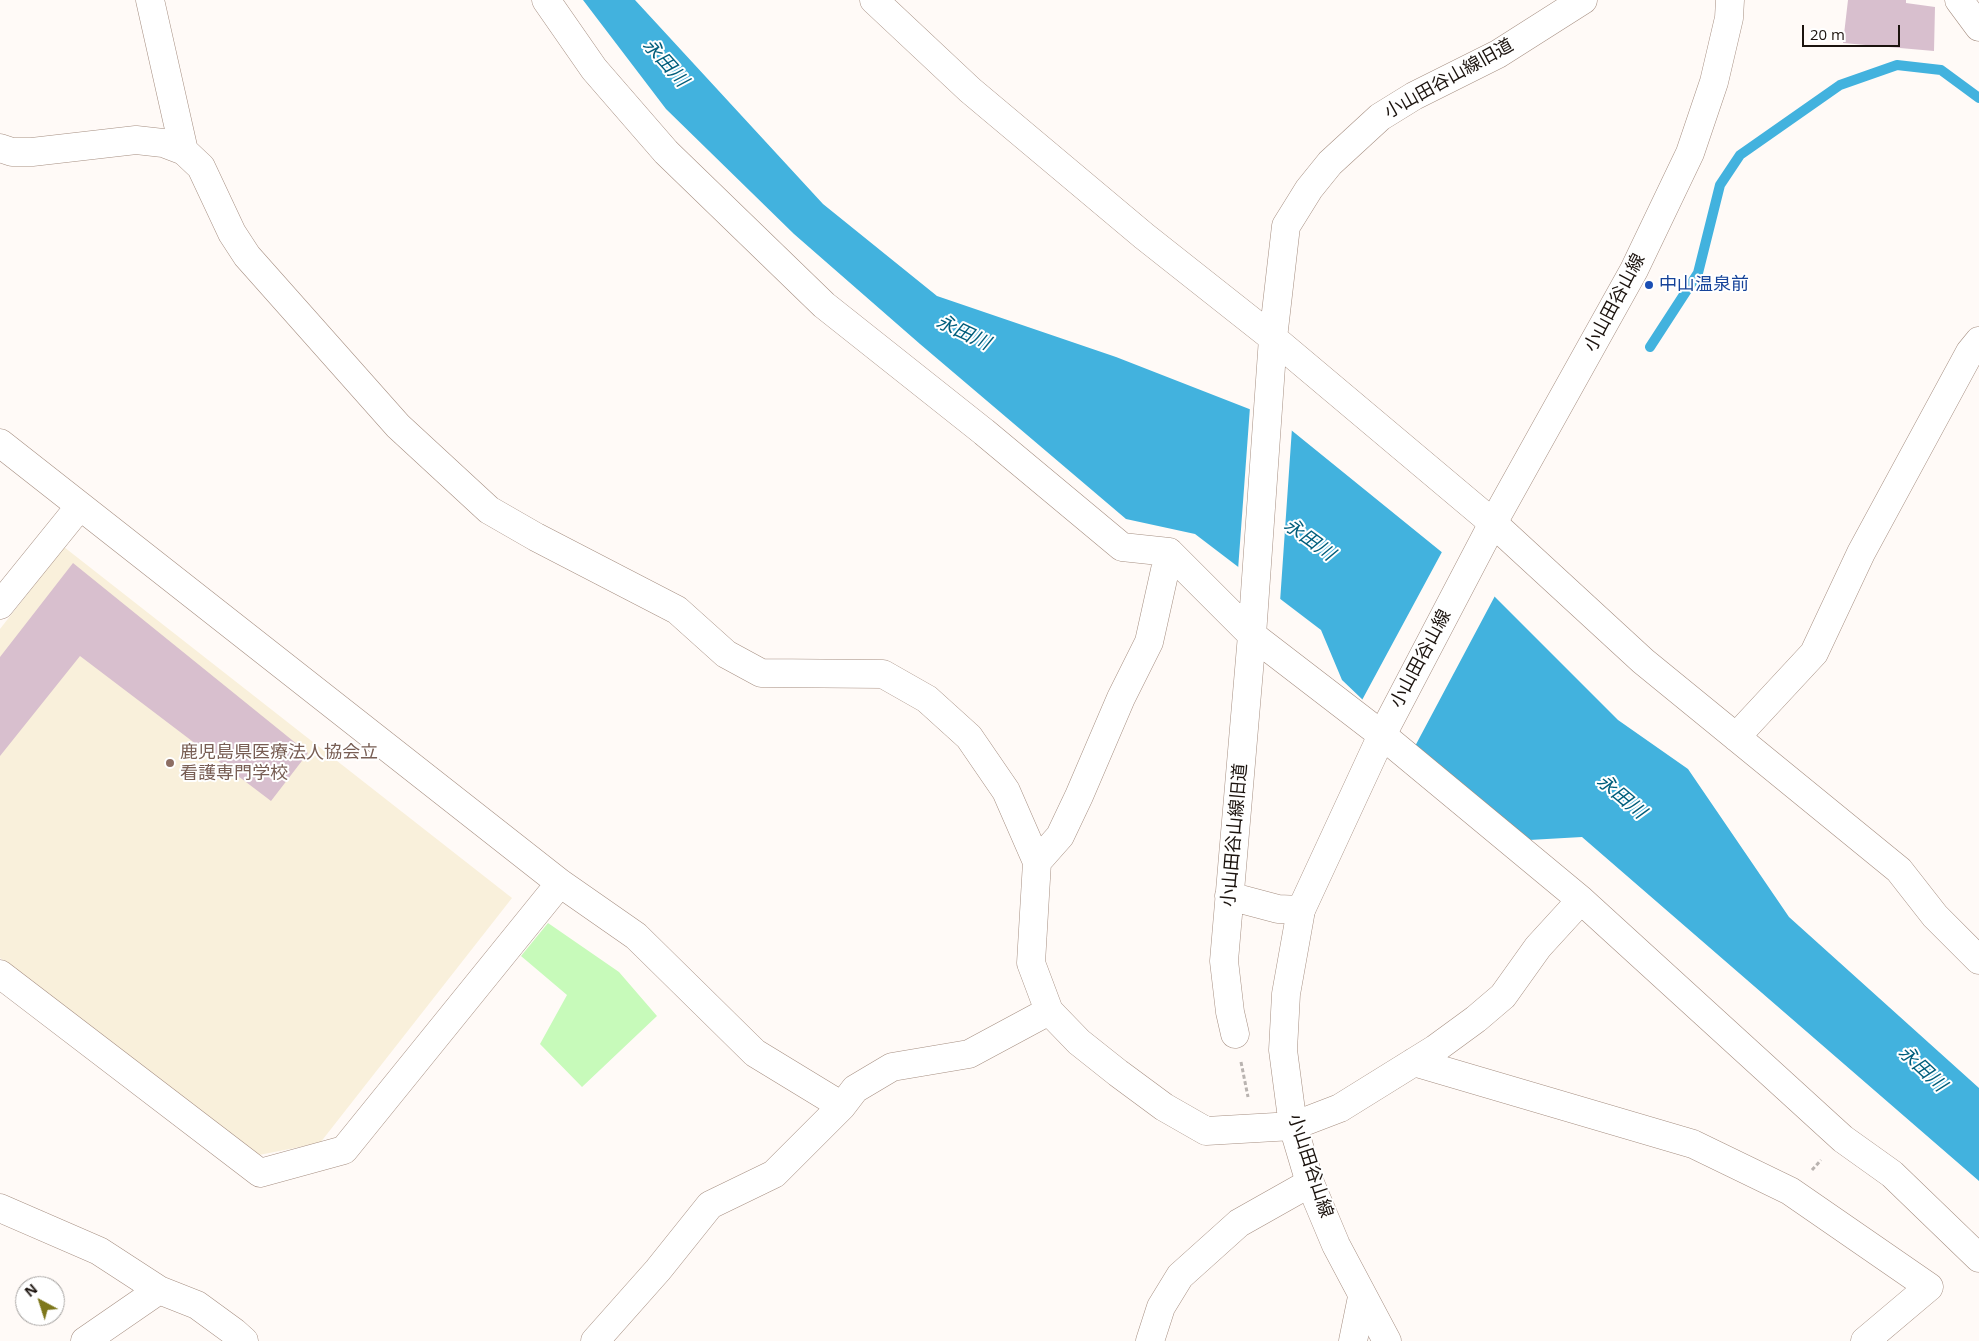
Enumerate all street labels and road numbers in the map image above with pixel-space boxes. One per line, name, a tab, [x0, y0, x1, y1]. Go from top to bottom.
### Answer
street label: 小山田谷山線旧道	[1381, 35, 1517, 123]
street label: 小山田谷山線	[1580, 250, 1650, 356]
street label: 小山田谷山線	[1386, 606, 1456, 712]
street label: 小山田谷山線旧道	[1218, 762, 1252, 908]
street label: 小山田谷山線	[1283, 1111, 1337, 1221]

